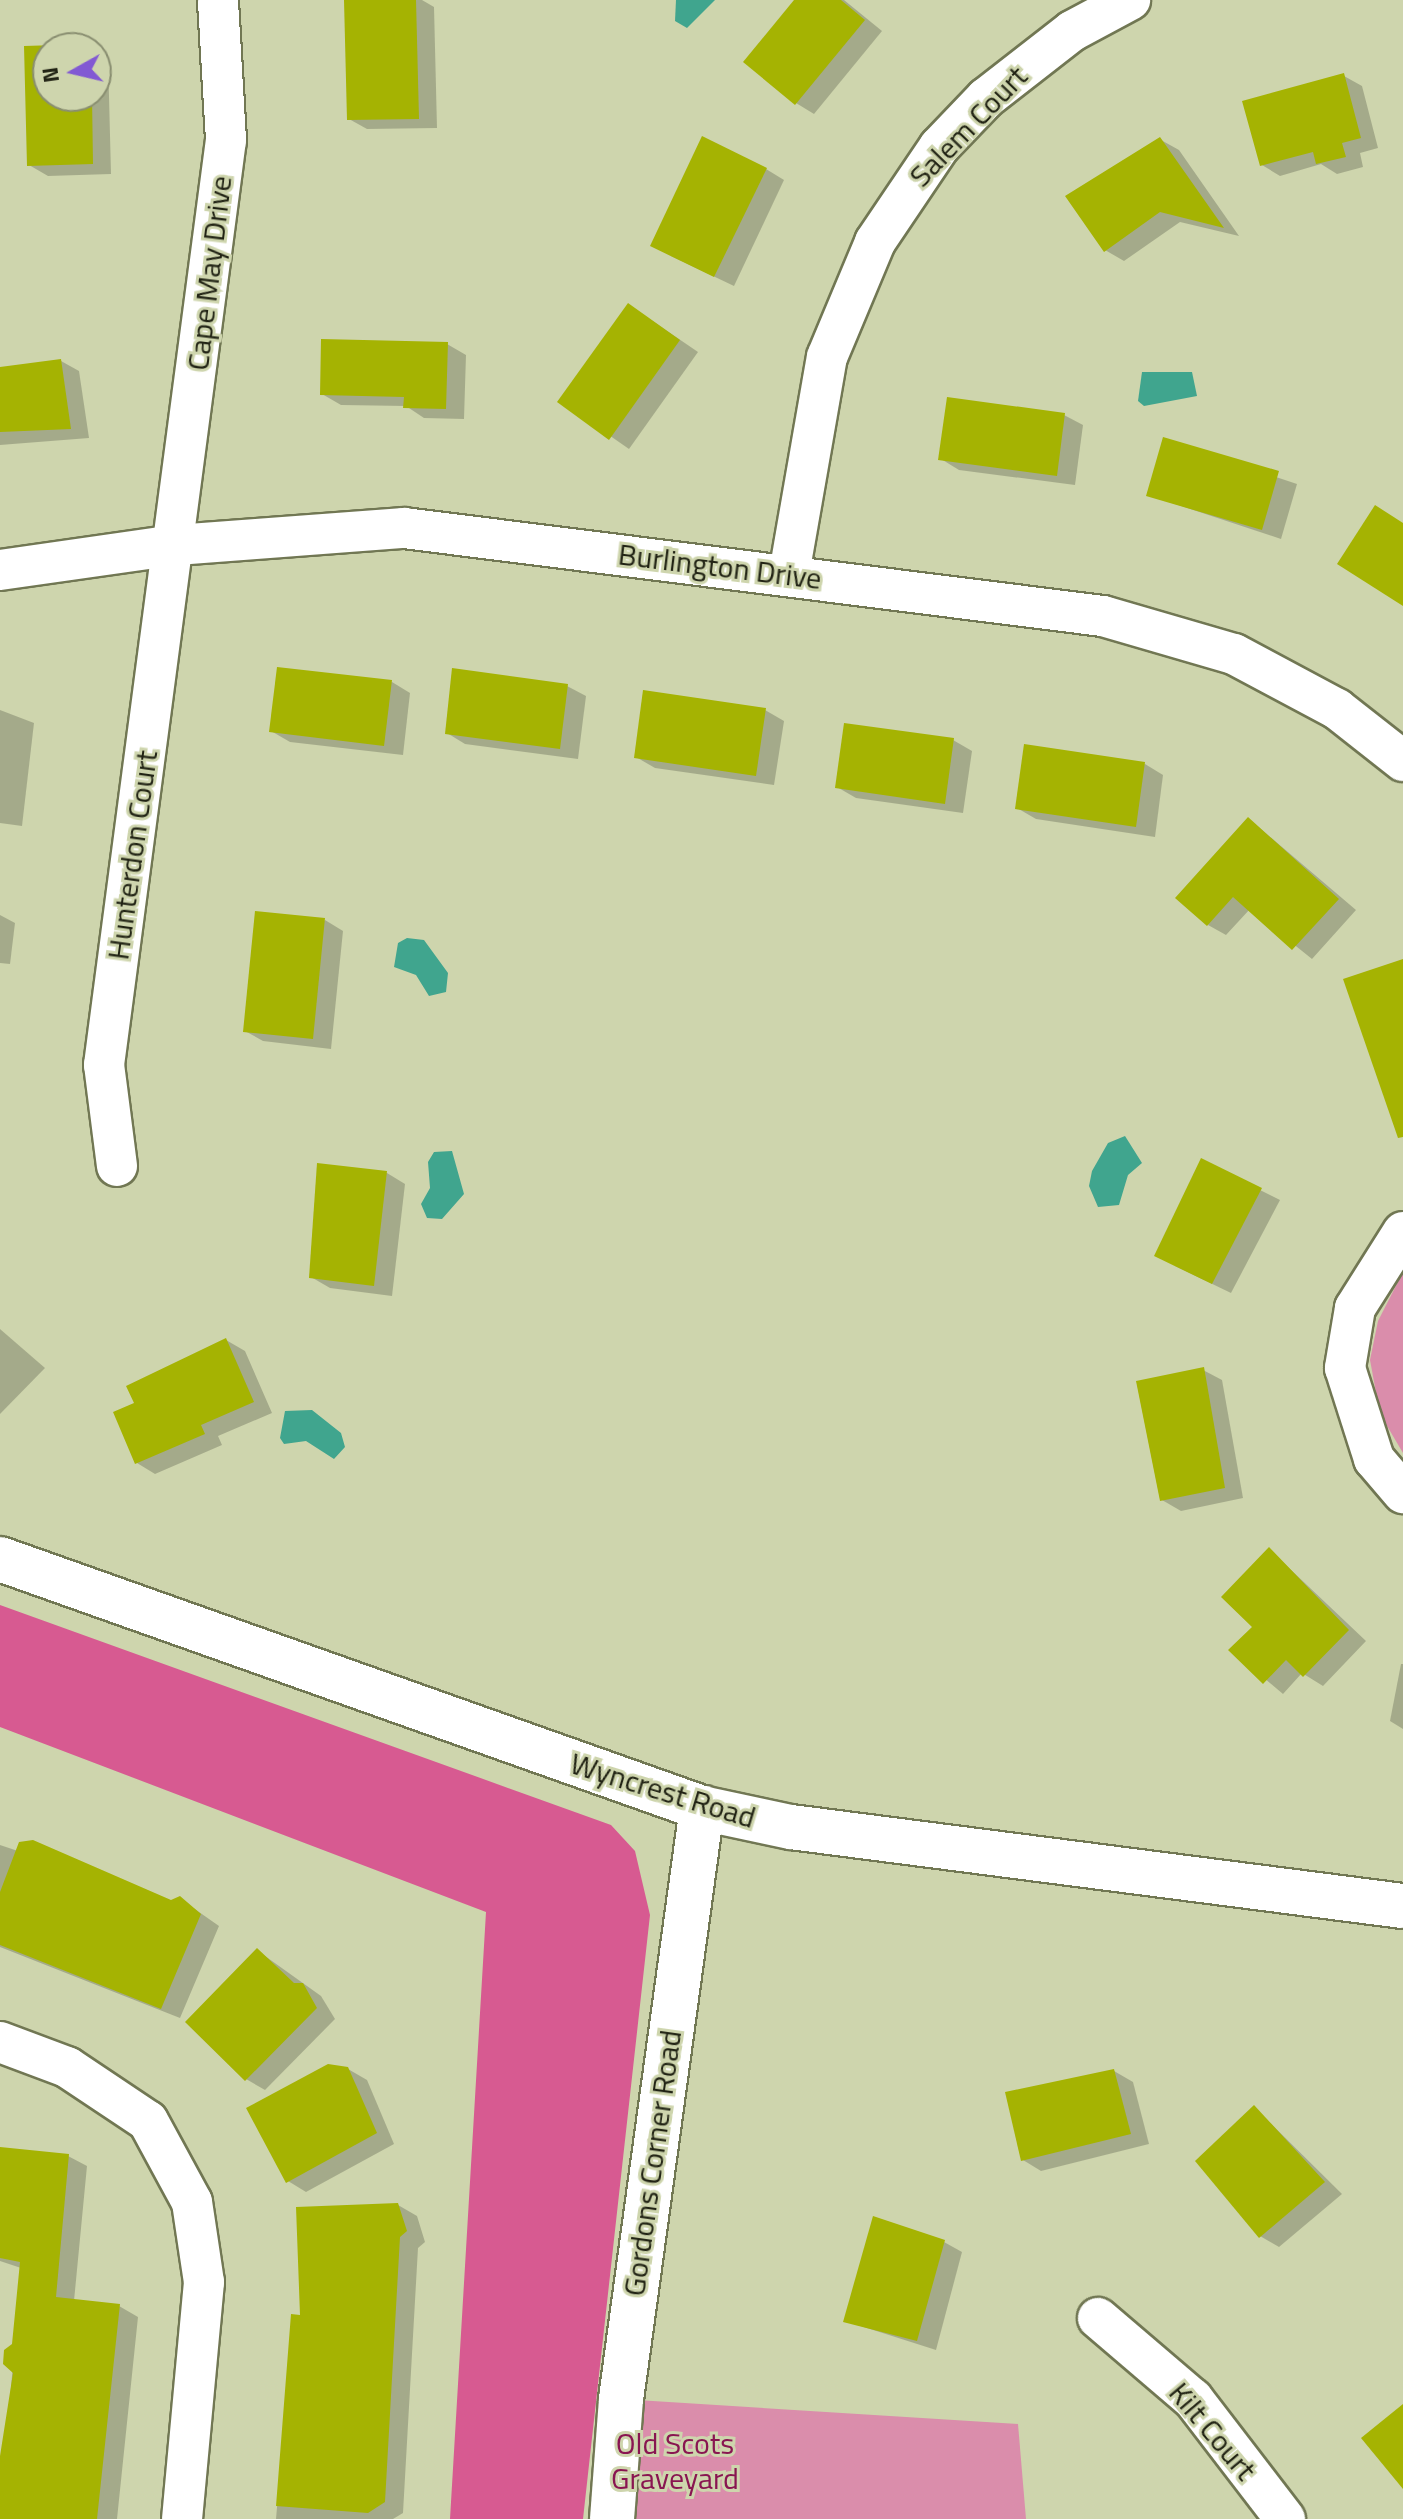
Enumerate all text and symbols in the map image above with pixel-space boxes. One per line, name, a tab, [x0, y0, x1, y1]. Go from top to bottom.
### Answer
north arrow	[32, 32, 112, 112]
street label: Salem Court	[902, 58, 1034, 194]
text: N	[32, 65, 68, 85]
street label: Cape May Drive	[179, 174, 239, 372]
street label: Burlington Drive	[616, 536, 824, 596]
street label: Hunterdon Court	[99, 748, 165, 962]
street label: Wyncrest Road	[566, 1745, 760, 1835]
street label: Gordons Corner Road	[616, 2028, 688, 2298]
street label: Kilt Court	[1162, 2375, 1264, 2487]
park label: Old Scots Graveyard	[611, 2425, 739, 2496]

